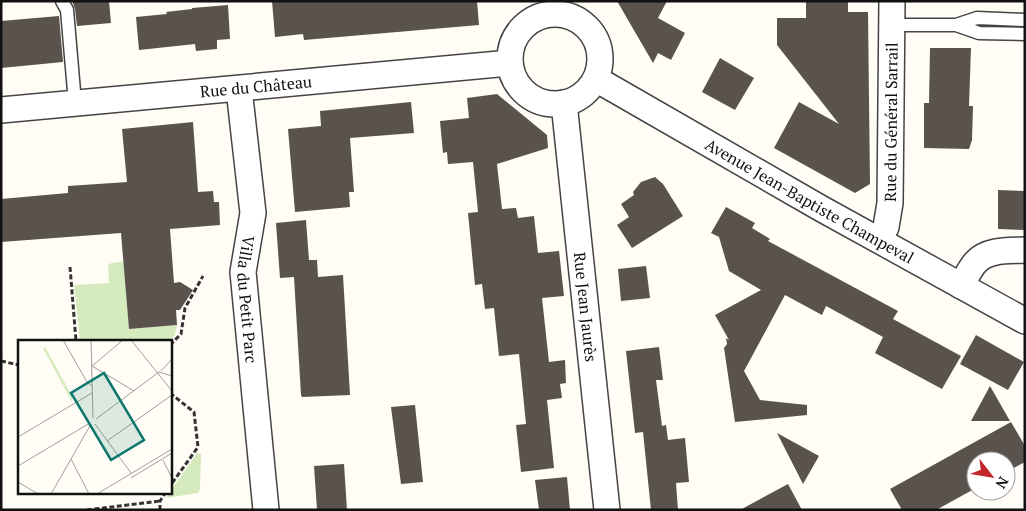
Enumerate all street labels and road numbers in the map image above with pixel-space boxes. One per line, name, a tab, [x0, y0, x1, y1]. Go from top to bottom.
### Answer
street label: Rue du Général Sarrail	[879, 42, 903, 202]
street label: Rue du Château	[199, 70, 313, 103]
street label: Avenue Jean-Baptiste Champeval	[701, 133, 918, 269]
street label: Villa du Petit Parc	[232, 234, 263, 364]
street label: Rue Jean Jaurès	[569, 251, 602, 363]

